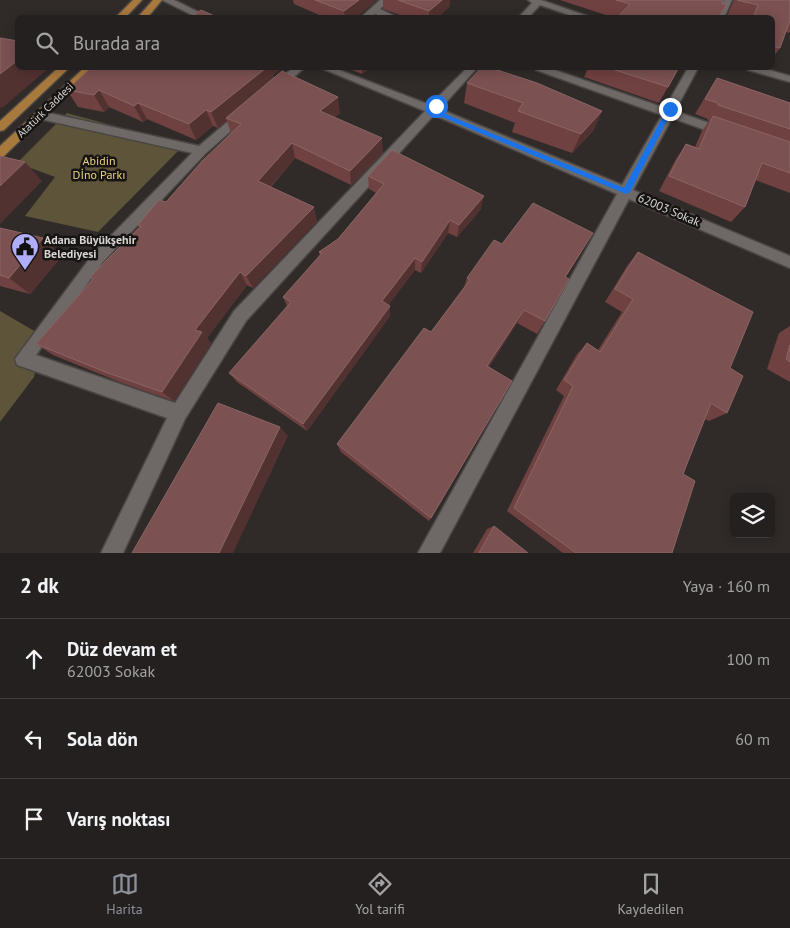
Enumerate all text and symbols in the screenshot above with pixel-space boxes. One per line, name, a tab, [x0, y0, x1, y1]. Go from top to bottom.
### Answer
search box	[15, 15, 775, 70]
icon: search	[33, 29, 61, 57]
text: Burada ara	[73, 31, 160, 55]
street label: Atatürk Caddesi	[14, 79, 76, 140]
route start	[425, 95, 448, 118]
route end	[659, 98, 682, 121]
park label: Abidin Dİno Parkı	[73, 153, 125, 182]
street label: 62003 Sokak	[636, 190, 703, 229]
public building icon: Adana Büyükşehir Belediyesi	[10, 232, 40, 271]
place label: Adana Büyükşehir Belediyesi	[44, 232, 137, 261]
map controls	[730, 493, 775, 538]
button: layers	[730, 493, 775, 538]
text: 2 dk	[20, 572, 59, 599]
text: Yaya · 160 m	[683, 576, 770, 596]
text: Düz devam et	[67, 637, 177, 661]
icon: ahead	[20, 645, 48, 673]
text: 100 m	[727, 649, 770, 669]
text: 62003 Sokak	[67, 661, 155, 681]
icon: left	[20, 725, 48, 753]
text: Sola dön	[67, 727, 138, 751]
text: 60 m	[735, 729, 770, 749]
icon: arrive	[20, 805, 48, 833]
text: Varış noktası	[67, 807, 170, 831]
tab: Harita	[106, 870, 143, 918]
tab: Yol tarifi	[355, 870, 405, 918]
tab: Kaydedilen	[617, 870, 684, 918]

